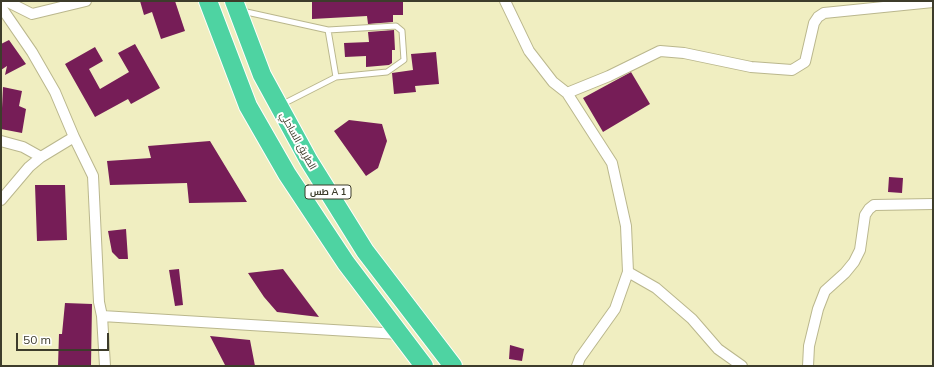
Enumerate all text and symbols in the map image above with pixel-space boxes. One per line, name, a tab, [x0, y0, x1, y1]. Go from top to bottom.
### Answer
street label: الطريق الساحلي	[277, 110, 319, 172]
road number: طس A 1	[305, 185, 351, 199]
scale bar	[18, 325, 111, 351]
text: 50 m	[23, 332, 51, 347]

